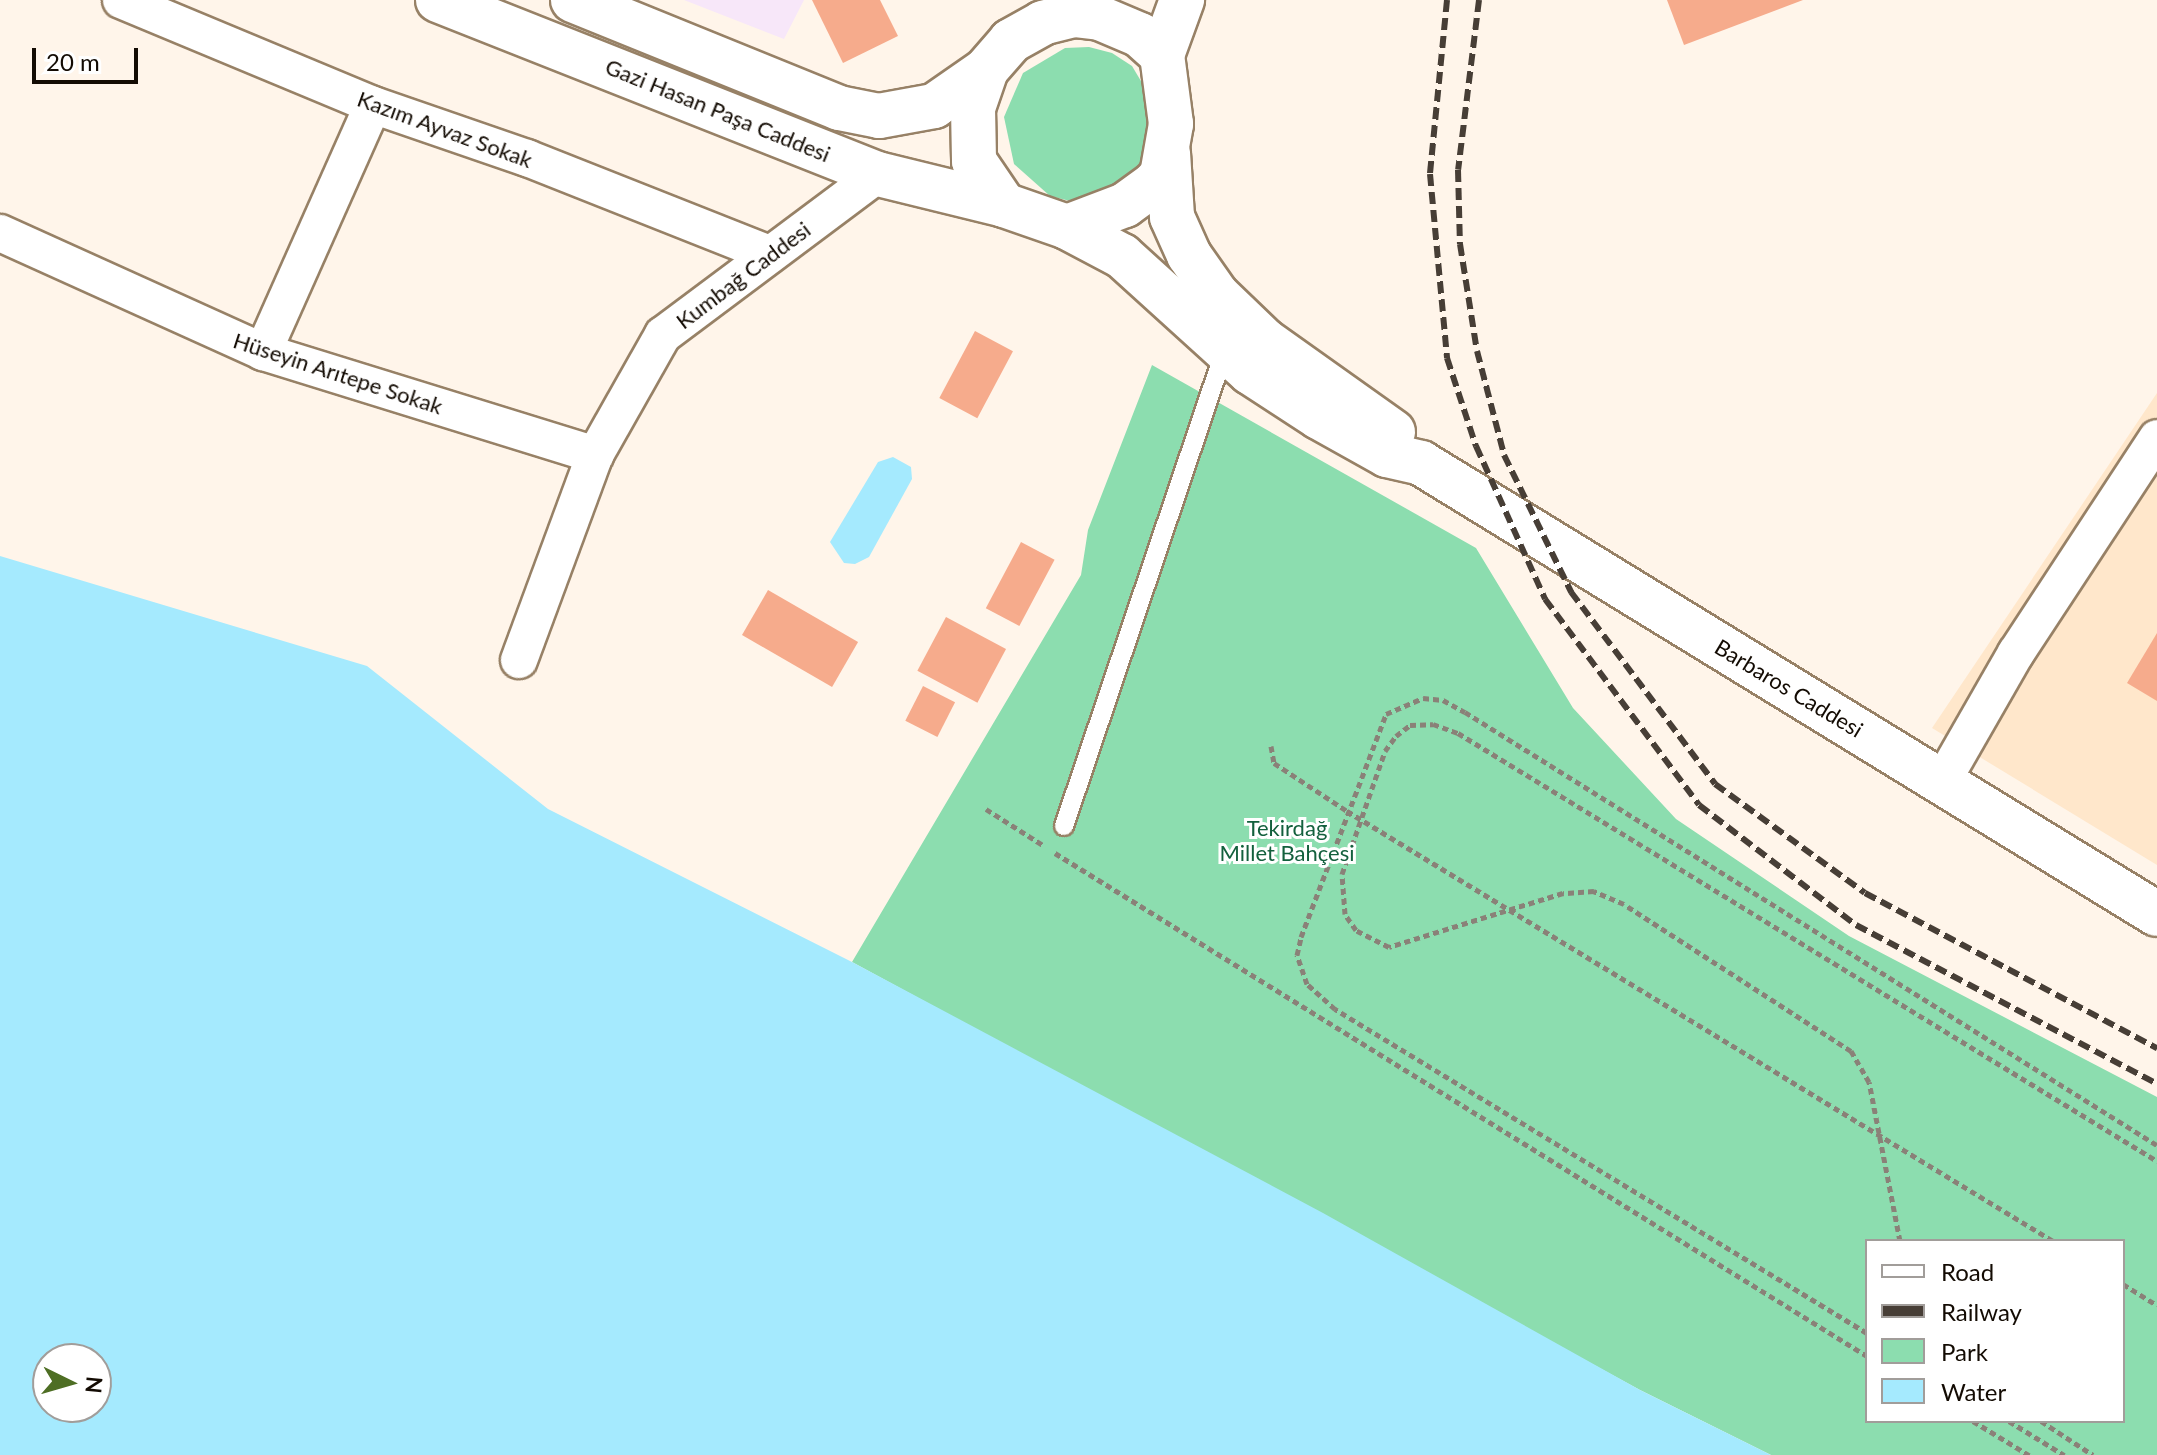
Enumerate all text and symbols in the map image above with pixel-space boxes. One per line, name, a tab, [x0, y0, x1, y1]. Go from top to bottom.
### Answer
scale bar	[36, 32, 142, 82]
text: 20 m	[46, 47, 100, 76]
street label: Gazi Hasan Paşa Caddesi	[602, 53, 834, 167]
street label: Kazım Ayvaz Sokak	[354, 85, 536, 173]
street label: Kumbağ Caddesi	[671, 216, 815, 334]
street label: Hüseyin Arıtepe Sokak	[230, 327, 446, 419]
street label: Barbaros Caddesi	[1710, 633, 1868, 743]
park label: Tekirdağ Millet Bahçesi	[1220, 814, 1354, 866]
legend	[1865, 1239, 2125, 1423]
text: Road	[1941, 1257, 1994, 1286]
text: Railway	[1941, 1297, 2022, 1326]
text: Park	[1941, 1337, 1988, 1366]
north arrow	[32, 1343, 112, 1423]
text: N	[80, 1375, 109, 1395]
text: Water	[1941, 1377, 2006, 1406]

